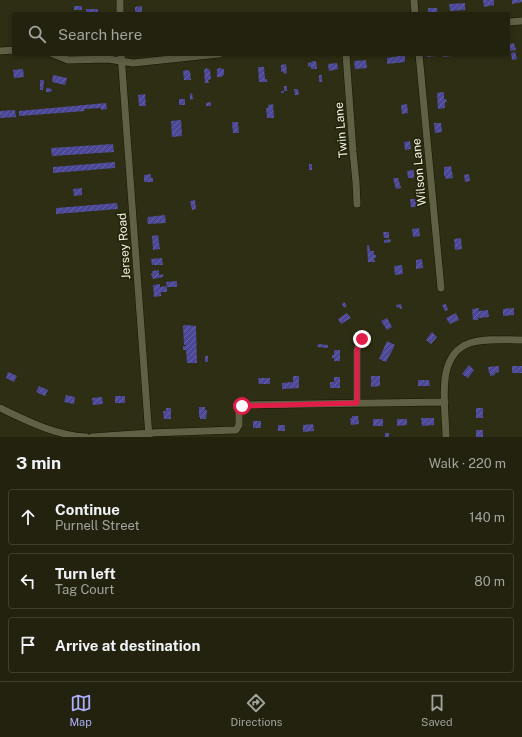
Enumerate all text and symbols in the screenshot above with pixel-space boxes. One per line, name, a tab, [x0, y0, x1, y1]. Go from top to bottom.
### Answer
search box	[12, 12, 510, 56]
icon: search	[26, 23, 48, 45]
text: Search here	[58, 26, 142, 43]
street label: Twin Lane	[332, 101, 350, 158]
street label: Wilson Lane	[409, 137, 429, 206]
street label: Jersey Road	[115, 212, 133, 280]
route end	[353, 330, 371, 348]
route start	[233, 397, 251, 415]
text: 3 min	[16, 453, 61, 473]
text: Walk · 220 m	[429, 456, 506, 471]
text: Continue	[55, 501, 120, 518]
icon: ahead	[17, 506, 39, 528]
text: 140 m	[469, 510, 505, 525]
text: Purnell Street	[55, 518, 140, 533]
text: Turn left	[55, 565, 116, 582]
icon: left	[17, 570, 39, 592]
text: 80 m	[474, 574, 505, 589]
text: Tag Court	[55, 582, 114, 597]
icon: arrive	[17, 634, 39, 656]
text: Arrive at destination	[55, 637, 200, 654]
tab: Map	[69, 692, 92, 728]
tab: Directions	[231, 692, 282, 728]
tab: Saved	[421, 692, 453, 728]

